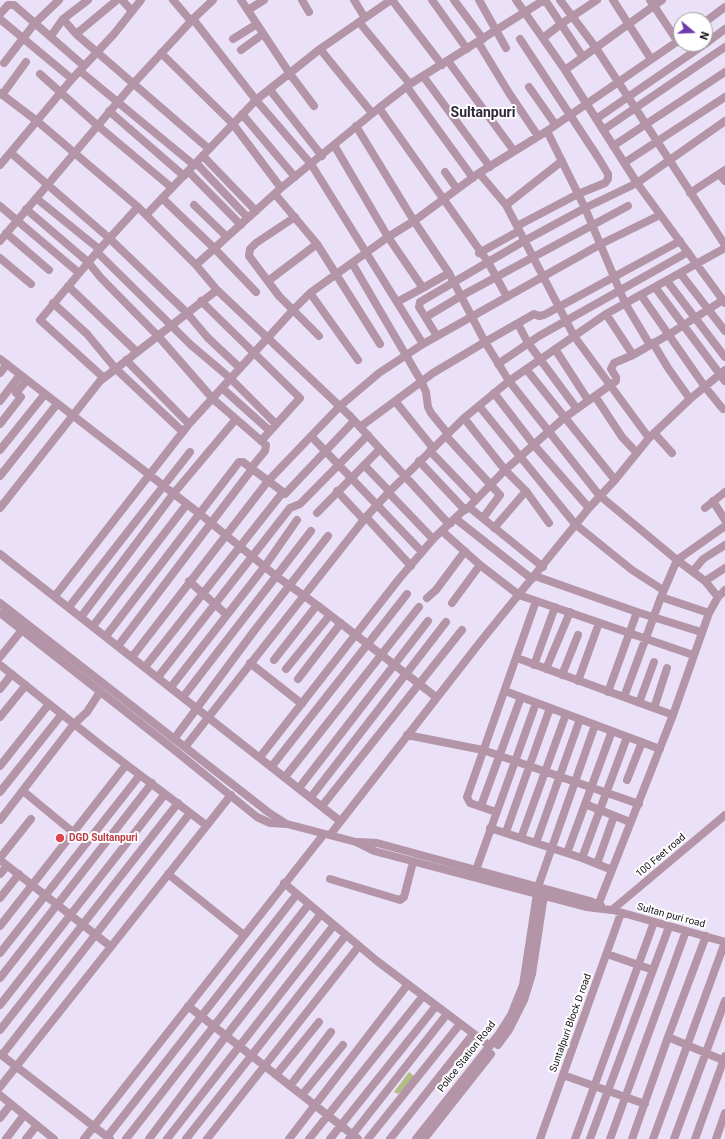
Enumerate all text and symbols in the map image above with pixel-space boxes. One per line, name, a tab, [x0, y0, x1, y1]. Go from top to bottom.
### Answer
north arrow	[673, 12, 713, 52]
text: N	[696, 30, 711, 42]
district label: Sultanpuri	[451, 105, 515, 121]
marker: DGD Sultanpuri	[54, 832, 66, 844]
place label: DGD Sultanpuri	[69, 832, 138, 844]
street label: 100 Feet road	[634, 832, 688, 880]
street label: Sultan puri road	[636, 901, 706, 931]
street label: Suntalpuri Block D road	[548, 972, 594, 1074]
street label: Police Station Road	[436, 1019, 498, 1095]

